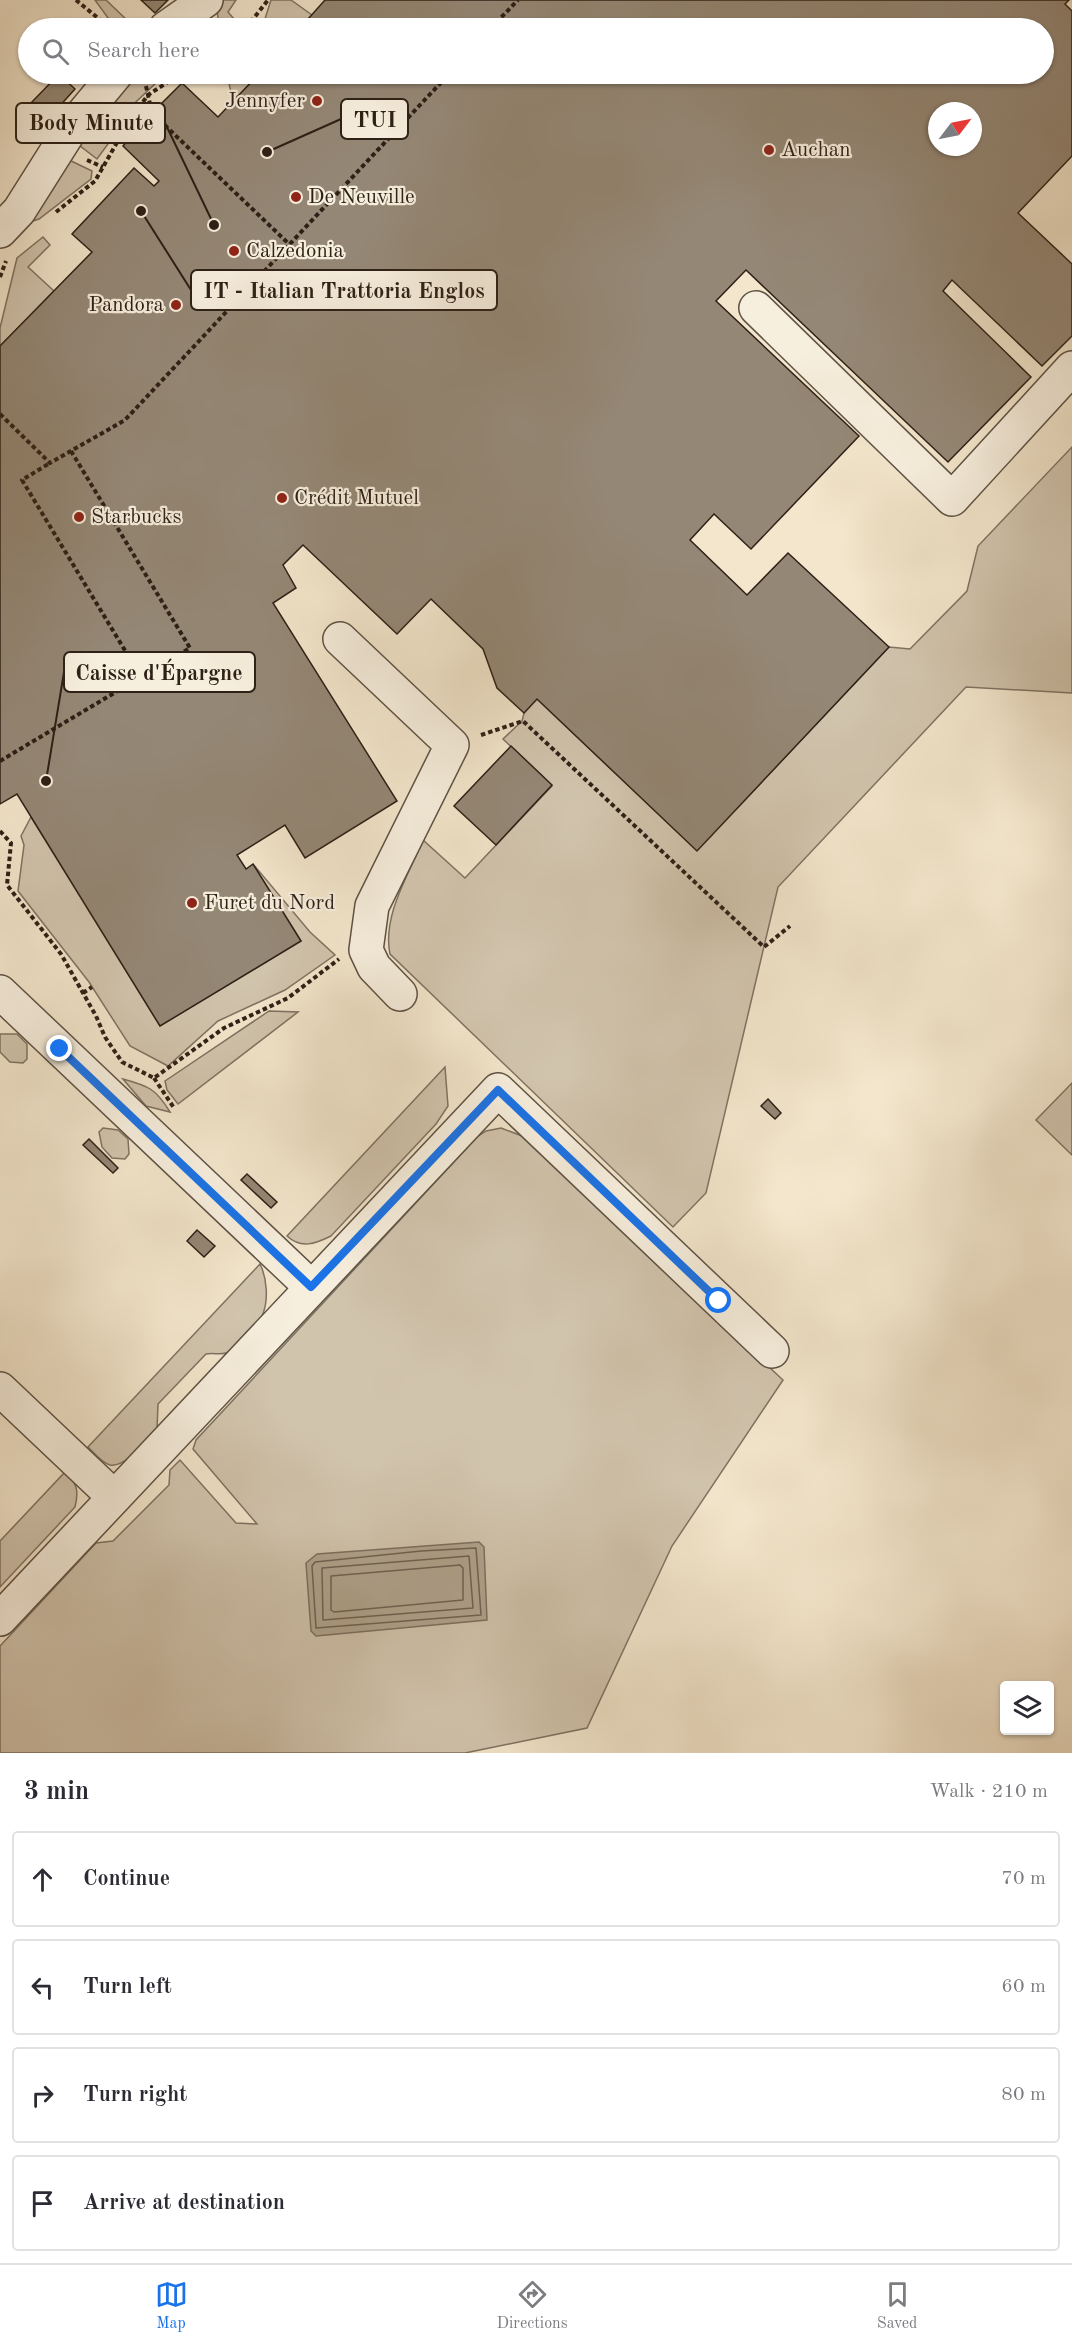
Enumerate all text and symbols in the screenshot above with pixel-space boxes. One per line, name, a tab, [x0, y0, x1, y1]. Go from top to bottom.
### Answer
search box	[18, 18, 1054, 84]
icon: search	[39, 35, 72, 68]
text: Search here	[87, 40, 200, 62]
place label: Jennyfer	[225, 91, 305, 112]
marker: Jennyfer	[310, 94, 324, 108]
callout: TUI	[341, 99, 408, 139]
north arrow	[928, 102, 982, 156]
callout: Body Minute	[16, 103, 165, 143]
text: TUI	[354, 110, 396, 132]
text: Body Minute	[28, 113, 154, 135]
place label: Auchan	[781, 140, 851, 161]
marker: Auchan	[762, 143, 776, 157]
place label: De Neuville	[308, 187, 415, 208]
marker: De Neuville	[289, 190, 303, 204]
place label: Calzedonia	[246, 241, 344, 262]
marker: Calzedonia	[227, 244, 241, 258]
callout: IT - Italian Trattoria Englos	[191, 270, 497, 310]
text: IT - Italian Trattoria Englos	[203, 281, 485, 303]
place label: Pandora	[89, 295, 164, 316]
marker: Pandora	[169, 298, 183, 312]
place label: Crédit Mutuel	[294, 488, 419, 509]
marker: Crédit Mutuel	[275, 491, 289, 505]
place label: Starbucks	[91, 507, 182, 528]
marker: Starbucks	[72, 510, 86, 524]
callout: Caisse d'Épargne	[64, 652, 255, 692]
text: Caisse d'Épargne	[75, 658, 243, 685]
place label: Furet du Nord	[204, 893, 335, 914]
marker: Furet du Nord	[185, 896, 199, 910]
route end	[46, 1035, 72, 1061]
route start	[705, 1287, 731, 1313]
map controls	[1000, 1681, 1054, 1735]
button: layers	[1000, 1681, 1054, 1735]
text: 3 min	[24, 1779, 89, 1805]
text: Walk · 210 m	[929, 1782, 1048, 1802]
icon: ahead	[26, 1863, 59, 1896]
text: Continue	[83, 1868, 170, 1890]
text: 70 m	[1001, 1869, 1046, 1889]
icon: left	[26, 1971, 59, 2004]
text: Turn left	[83, 1976, 172, 1998]
text: 60 m	[1001, 1977, 1046, 1997]
icon: right	[26, 2079, 59, 2112]
text: Turn right	[83, 2084, 187, 2106]
text: 80 m	[1001, 2085, 1046, 2105]
icon: arrive	[26, 2187, 59, 2220]
text: Arrive at destination	[83, 2192, 285, 2214]
tab: Map	[155, 2278, 188, 2334]
tab: Directions	[497, 2278, 568, 2334]
tab: Saved	[877, 2278, 917, 2334]

